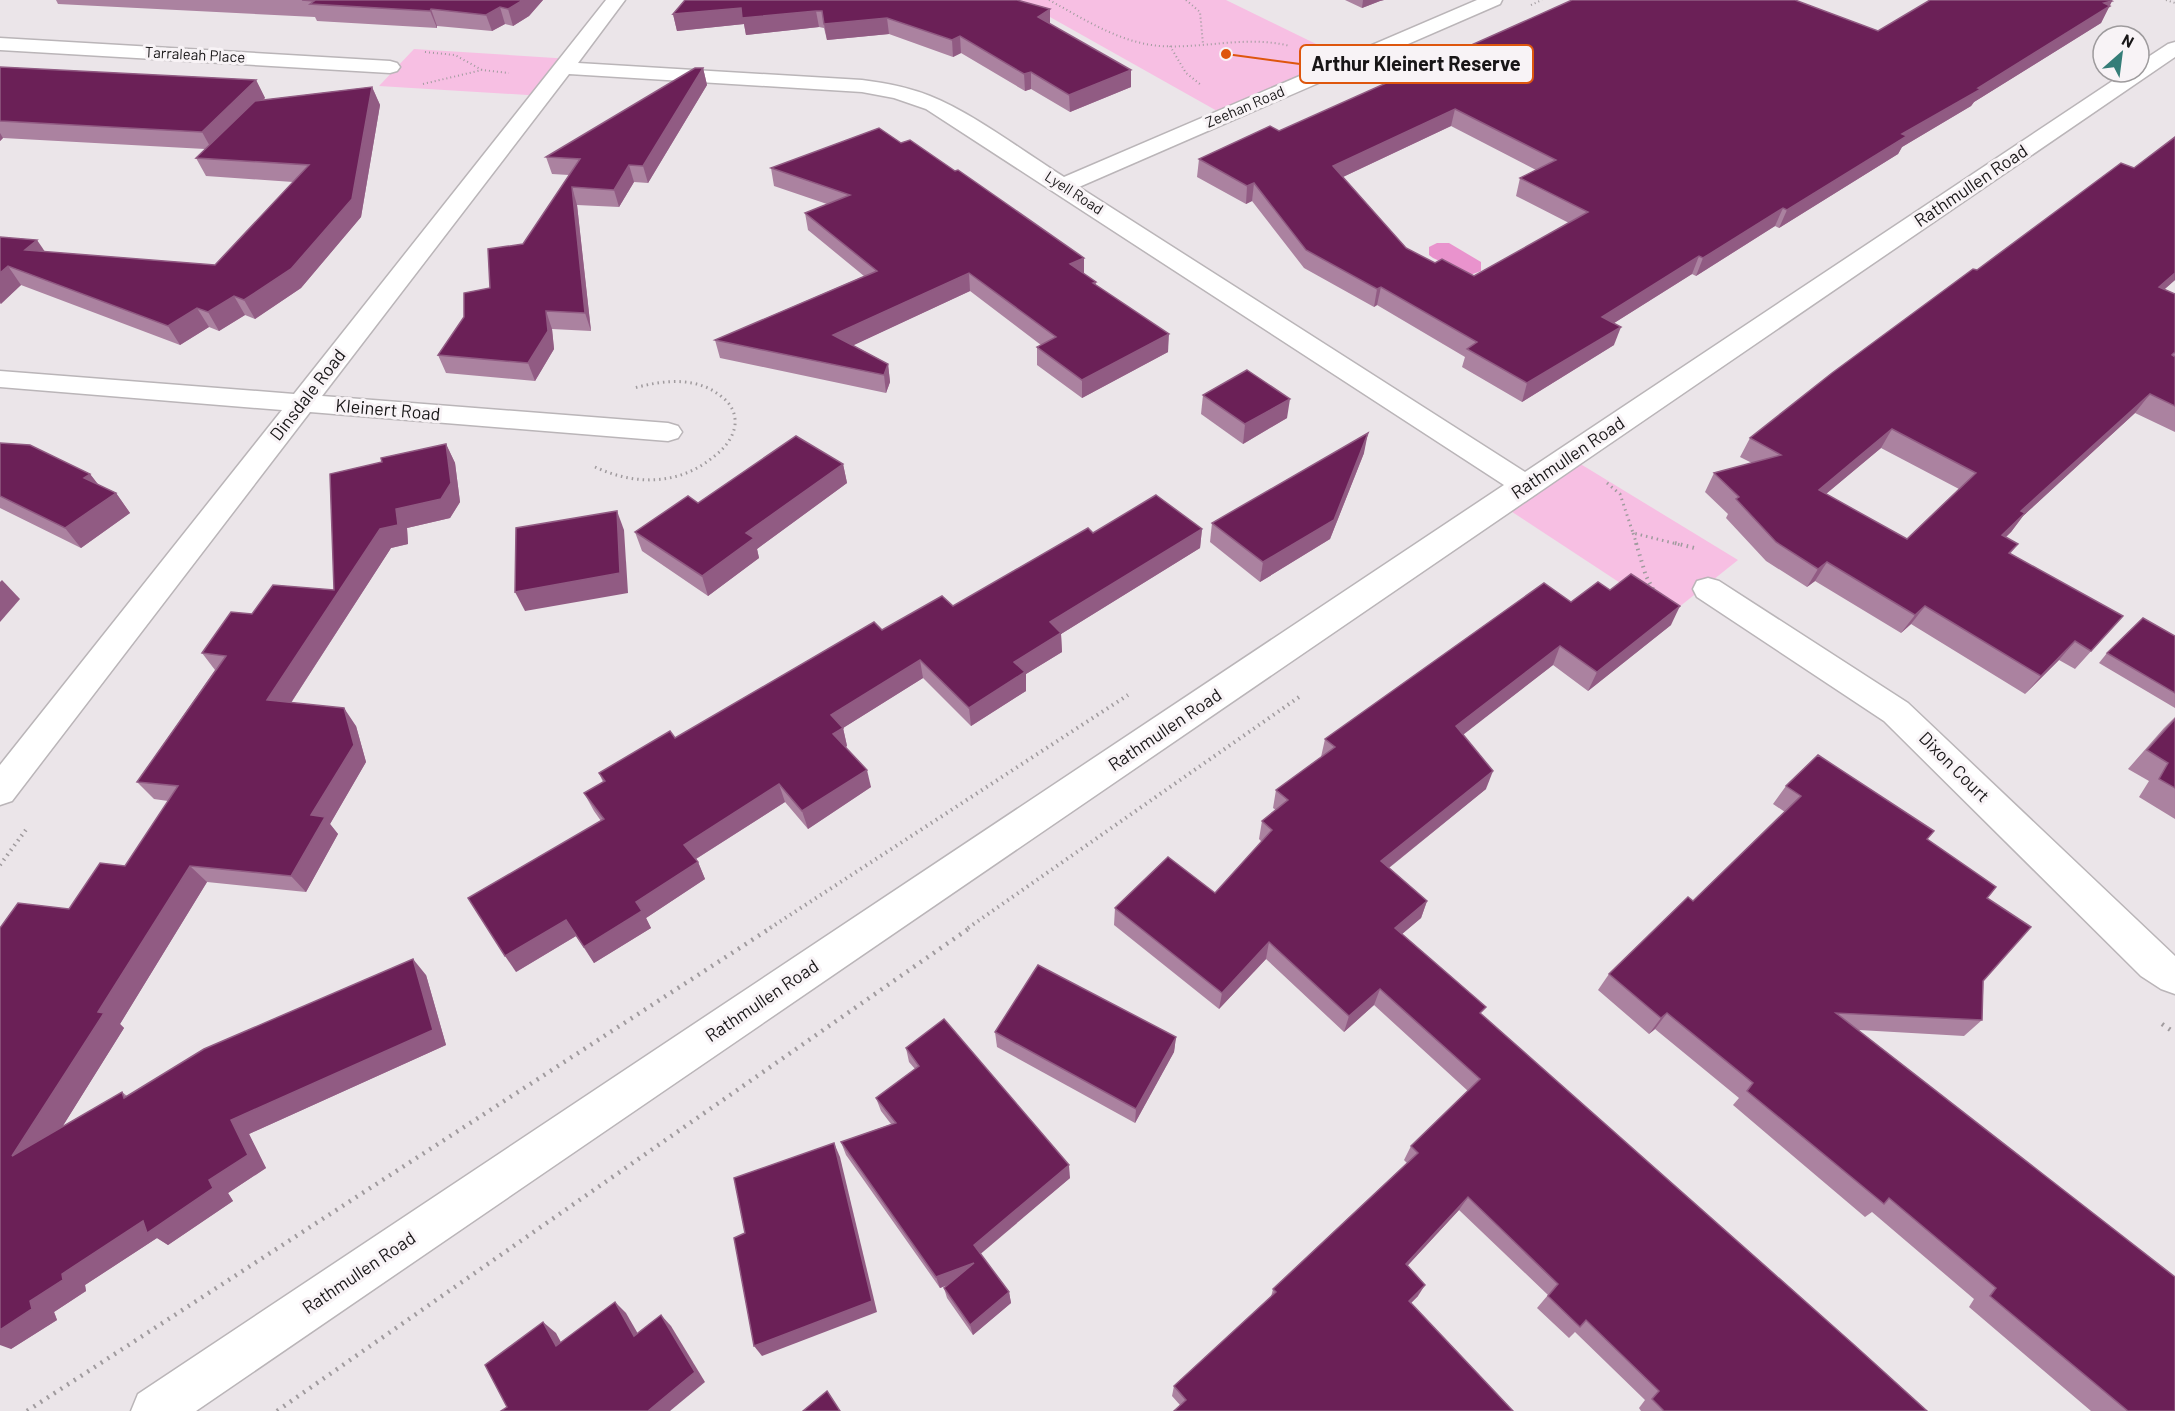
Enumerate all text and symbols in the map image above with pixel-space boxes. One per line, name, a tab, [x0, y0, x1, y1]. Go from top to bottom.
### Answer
north arrow	[2091, 24, 2151, 84]
text: N	[2119, 29, 2137, 51]
street label: Tarraleah Place	[144, 42, 246, 66]
callout: Arthur Kleinert Reserve	[1300, 45, 1533, 83]
text: Arthur Kleinert Reserve	[1311, 51, 1521, 75]
street label: Zeehan Road	[1202, 81, 1287, 131]
street label: Rathmullen Road	[1910, 139, 2031, 231]
street label: Lyell Road	[1042, 167, 1107, 218]
street label: Dinsdale Road	[265, 344, 350, 445]
street label: Kleinert Road	[335, 393, 441, 425]
street label: Rathmullen Road	[1507, 411, 1628, 503]
street label: Rathmullen Road	[1104, 683, 1225, 775]
street label: Dixon Court	[1915, 726, 1995, 806]
street label: Rathmullen Road	[701, 954, 822, 1046]
street label: Rathmullen Road	[298, 1226, 419, 1318]

